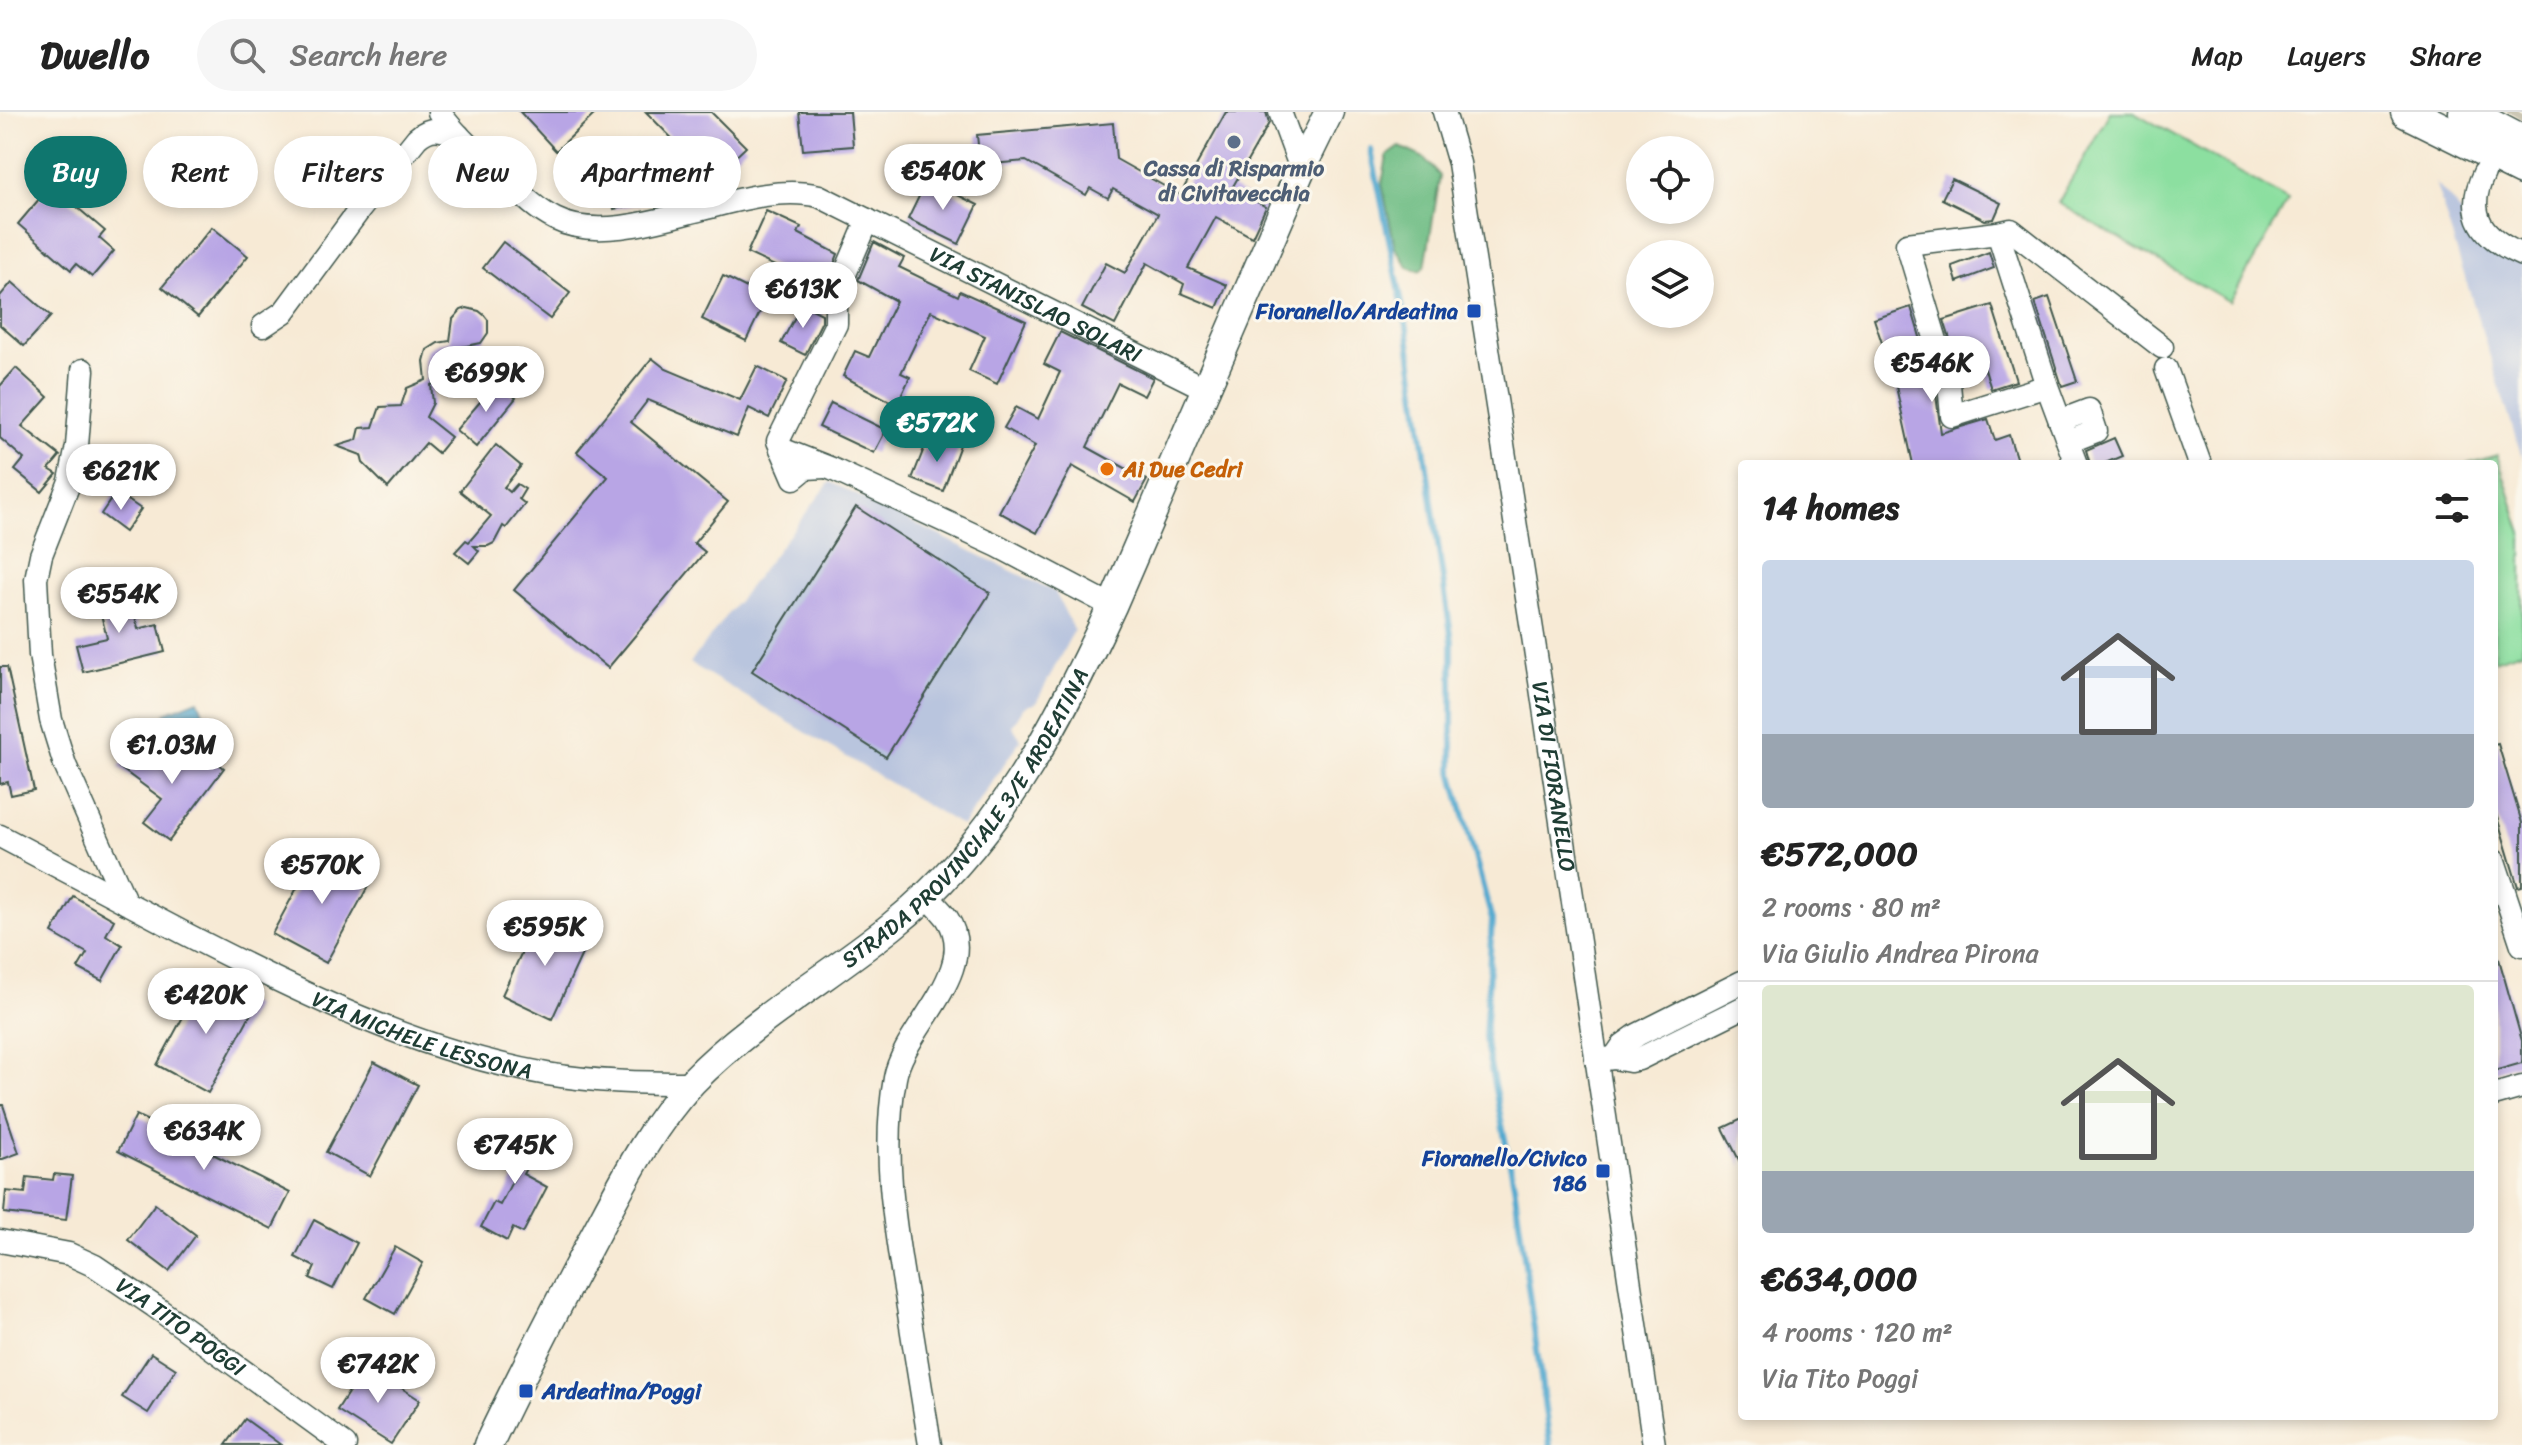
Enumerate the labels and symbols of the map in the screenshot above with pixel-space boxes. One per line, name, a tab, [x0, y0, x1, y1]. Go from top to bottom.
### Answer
marker: Cassa di Risparmio di Civitavecchia	[1225, 133, 1243, 151]
pin: €540K	[887, 144, 999, 212]
place label: Cassa di Risparmio di Civitavecchia	[1143, 149, 1325, 213]
street label: VIA STANISLAO SOLARI	[923, 235, 1149, 374]
pin: €613K	[747, 262, 859, 330]
place label: Fioranello/Ardeatina	[1255, 292, 1458, 331]
marker: Fioranello/Ardeatina	[1465, 302, 1483, 320]
pin: €546K	[1876, 336, 1988, 404]
pin: €699K	[430, 346, 542, 414]
pin: €572K	[881, 396, 993, 464]
pin: €621K	[65, 444, 177, 512]
place label: Ai Due Cedri	[1122, 450, 1244, 489]
marker: Ai Due Cedri	[1098, 460, 1116, 478]
pin: €554K	[63, 567, 175, 635]
street label: STRADA PROVINCIALE 3/E ARDEATINA	[833, 661, 1100, 978]
street label: VIA DI FIORANELLO	[1520, 679, 1587, 875]
pin: €1.03M	[107, 718, 237, 786]
pin: €570K	[266, 838, 378, 906]
pin: €595K	[489, 900, 601, 968]
pin: €420K	[150, 968, 262, 1036]
street label: VIA MICHELE LESSONA	[306, 980, 536, 1091]
pin: €634K	[148, 1104, 260, 1172]
pin: €745K	[459, 1118, 571, 1186]
place label: Fioranello/Civico 186	[1421, 1139, 1587, 1203]
marker: Fioranello/Civico 186	[1594, 1162, 1612, 1180]
street label: VIA TITO POGGI	[107, 1266, 255, 1387]
pin: €742K	[322, 1337, 434, 1405]
place label: Ardeatina/Poggi	[541, 1372, 703, 1411]
marker: Ardeatina/Poggi	[517, 1382, 535, 1400]

